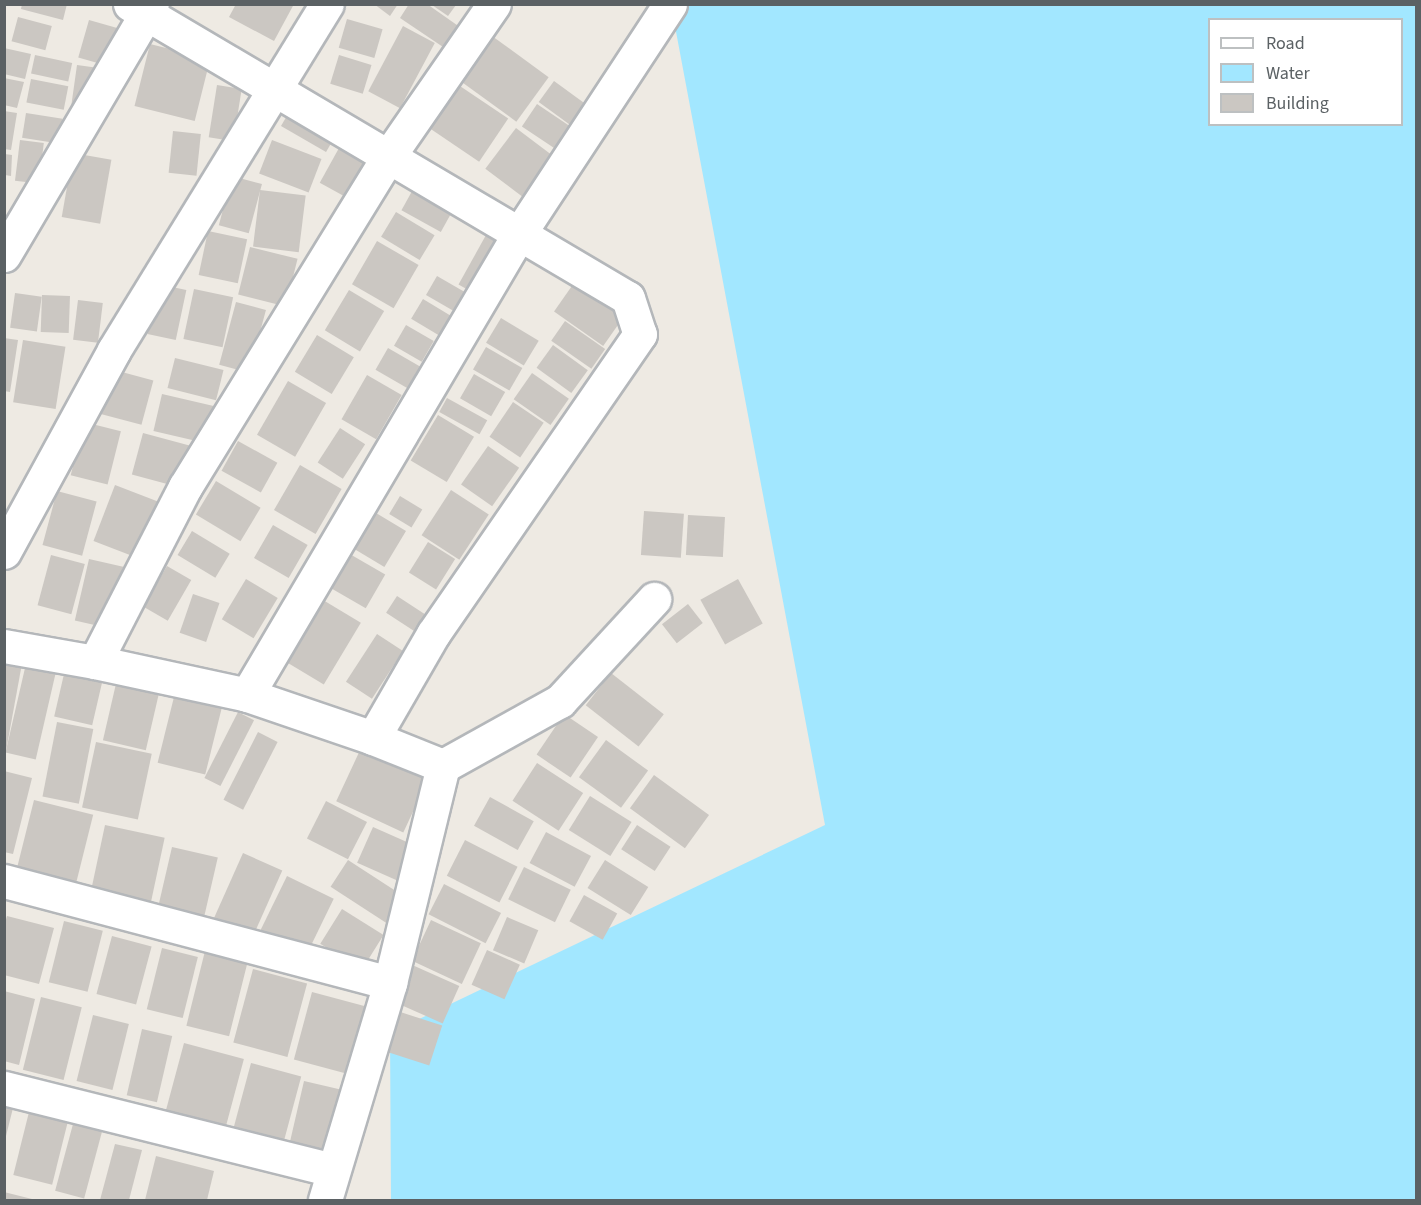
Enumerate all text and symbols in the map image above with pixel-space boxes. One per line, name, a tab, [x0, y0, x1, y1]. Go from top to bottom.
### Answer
legend	[1208, 18, 1403, 126]
text: Road	[1266, 31, 1305, 56]
text: Water	[1266, 61, 1310, 86]
text: Building	[1266, 91, 1329, 116]

